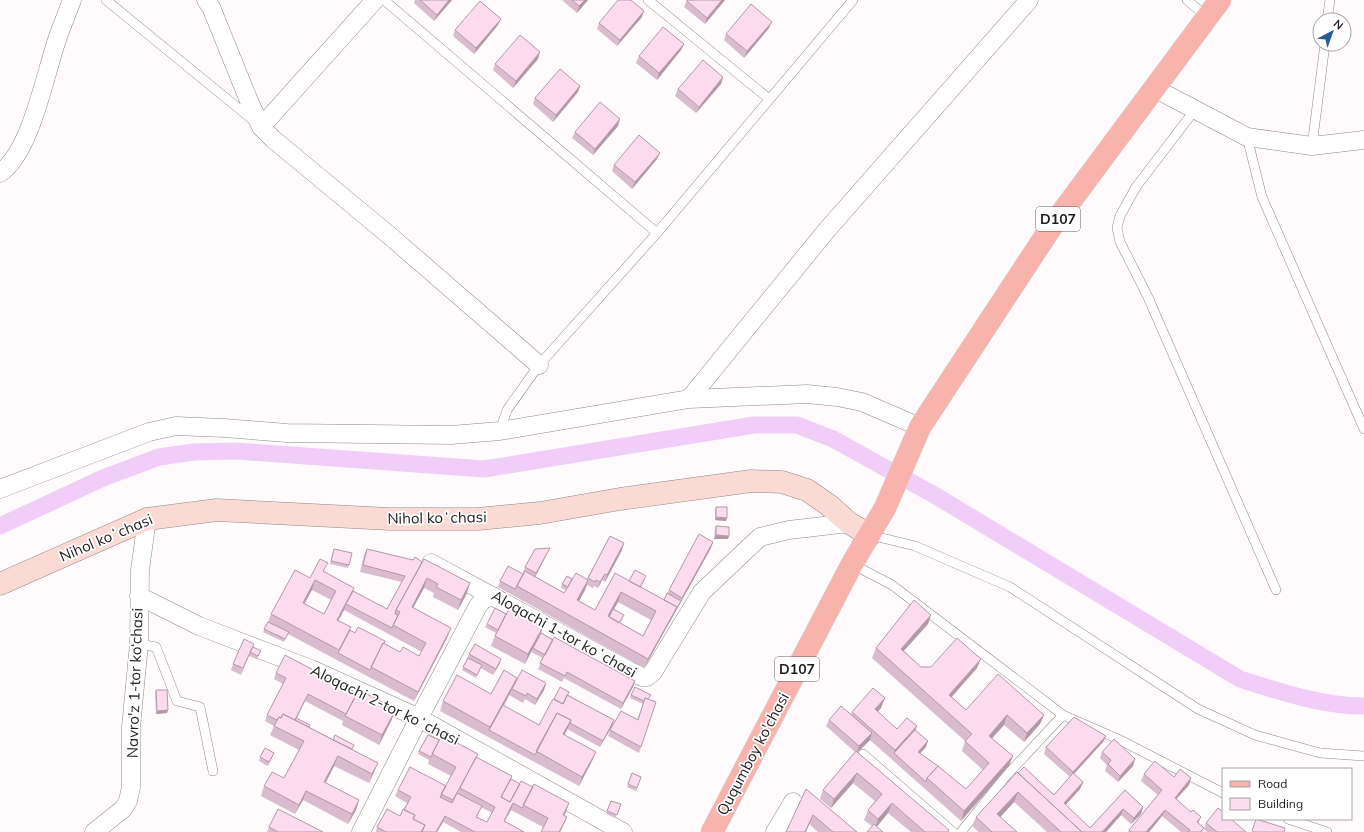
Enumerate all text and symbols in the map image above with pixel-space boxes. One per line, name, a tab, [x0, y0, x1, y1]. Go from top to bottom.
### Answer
north arrow	[1312, 12, 1352, 52]
text: N	[1331, 16, 1346, 32]
road number: D107	[1036, 207, 1080, 231]
street label: Nihol koʻchasi	[387, 507, 487, 528]
street label: Nihol koʻchasi	[56, 509, 155, 566]
street label: Aloqachi 1-tor koʻchasi	[488, 586, 640, 681]
street label: Navro'z 1-tor ko‘chasi	[122, 608, 147, 758]
road number: D107	[775, 657, 819, 681]
street label: Aloqachi 2-tor koʻchasi	[308, 660, 463, 749]
street label: Ququmboy ko'chasi	[712, 689, 793, 818]
legend	[1222, 768, 1352, 820]
text: Road	[1258, 776, 1287, 791]
text: Building	[1258, 796, 1303, 811]

